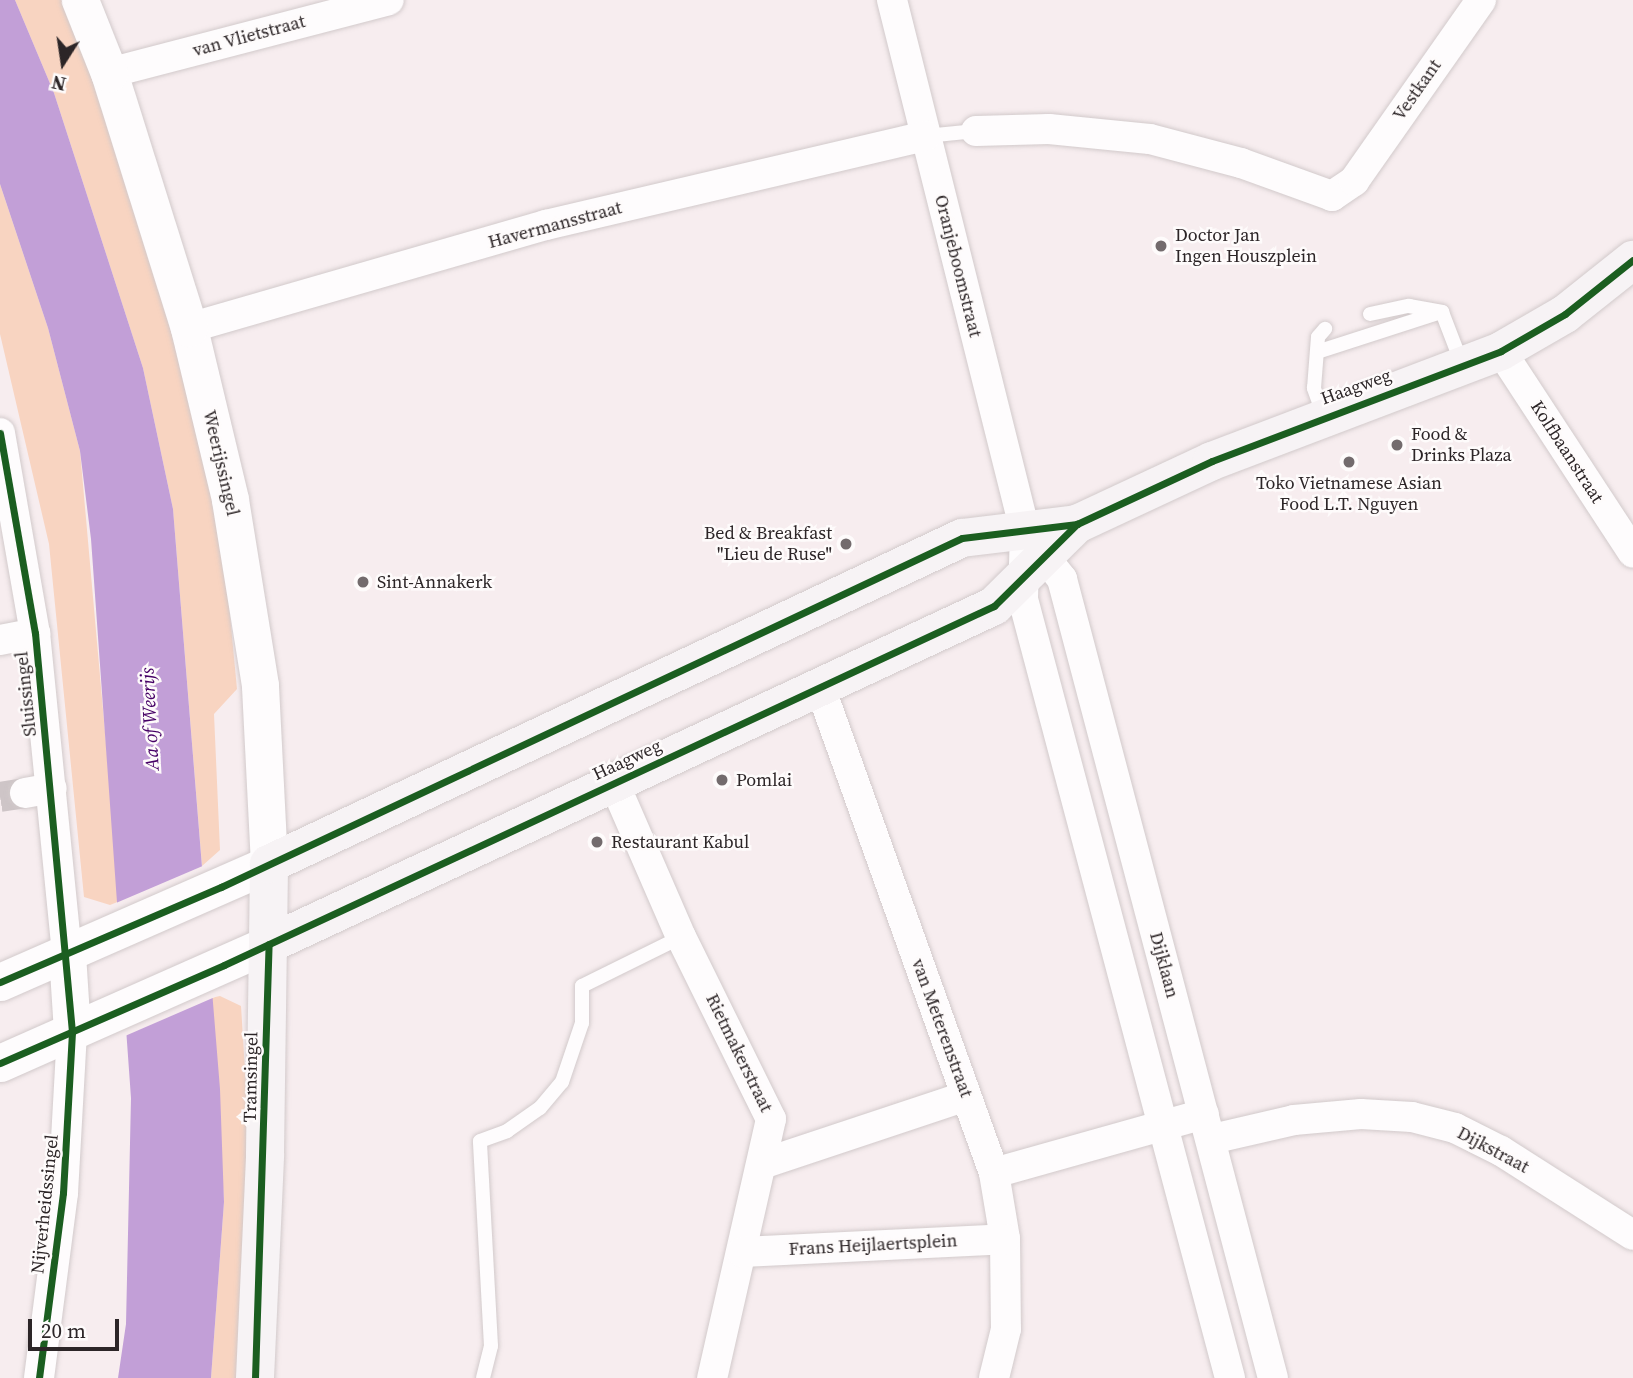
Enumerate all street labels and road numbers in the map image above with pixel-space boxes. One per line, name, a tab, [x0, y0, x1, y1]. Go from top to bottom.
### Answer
street label: van Vlietstraat	[190, 11, 308, 61]
street label: Vestkant	[1388, 55, 1446, 125]
street label: Oranjeboomstraat	[930, 193, 986, 339]
street label: Havermansstraat	[486, 197, 624, 253]
street label: Haagweg	[1318, 364, 1394, 410]
street label: Kolfbaanstraat	[1526, 397, 1608, 507]
street label: Weerijssingel	[198, 408, 244, 518]
street label: Sluissingel	[11, 650, 41, 738]
street label: Haagweg	[589, 735, 665, 785]
street label: Dijklaan	[1145, 930, 1183, 1000]
street label: van Meterenstraat	[907, 956, 977, 1100]
street label: Rietmakerstraat	[701, 990, 777, 1116]
street label: Tramsingel	[239, 1032, 263, 1122]
street label: Dijkstraat	[1453, 1122, 1533, 1178]
street label: Nijverheidssingel	[27, 1133, 63, 1275]
street label: Frans Heijlaertsplein	[788, 1230, 958, 1260]

